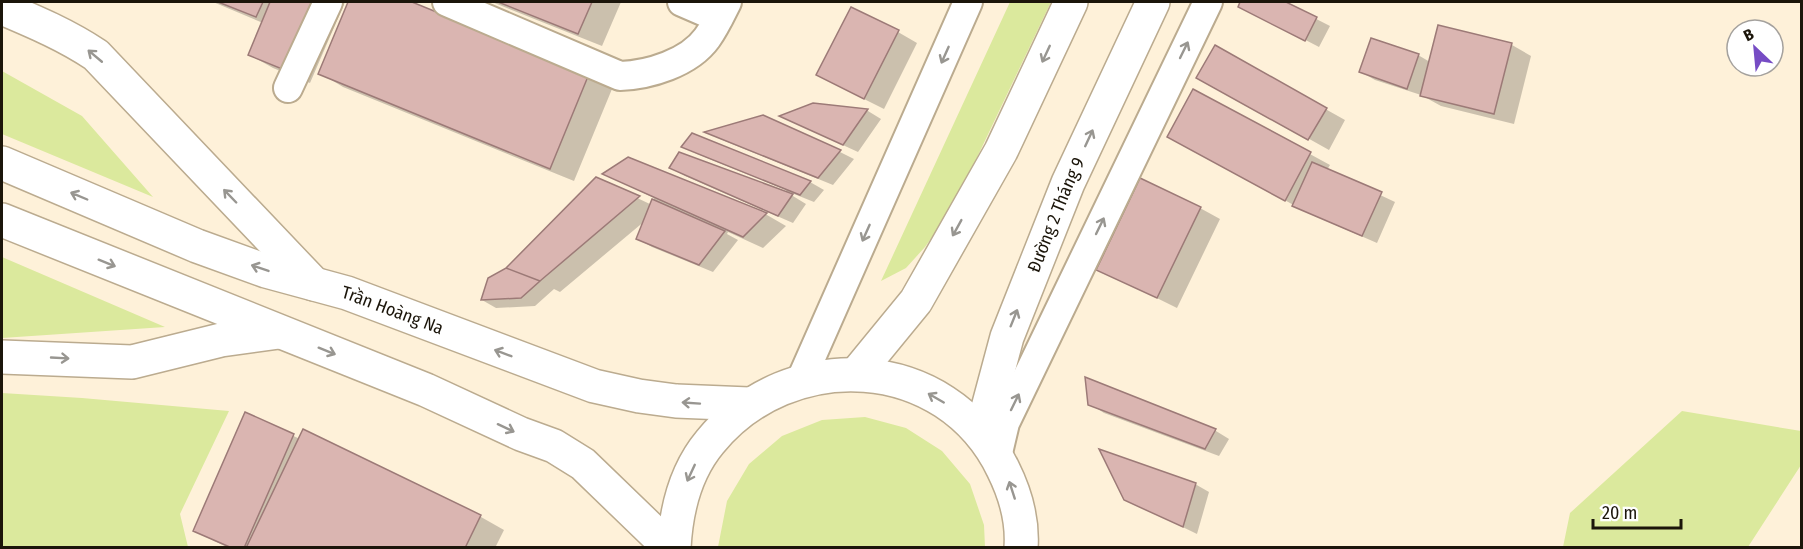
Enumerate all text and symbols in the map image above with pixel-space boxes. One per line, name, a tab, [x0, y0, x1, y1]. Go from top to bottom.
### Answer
north arrow	[1725, 18, 1785, 78]
text: B	[1740, 24, 1757, 45]
one-way arrow	[1179, 42, 1190, 60]
one-way arrow	[1039, 45, 1051, 63]
one-way arrow	[938, 46, 949, 64]
one-way arrow	[88, 49, 103, 63]
one-way arrow	[1084, 129, 1096, 147]
street label: Đường 2 Tháng 9	[1023, 154, 1089, 275]
one-way arrow	[223, 189, 237, 204]
one-way arrow	[70, 190, 88, 201]
one-way arrow	[1094, 218, 1106, 236]
one-way arrow	[951, 219, 963, 236]
one-way arrow	[859, 224, 871, 242]
one-way arrow	[97, 258, 116, 269]
one-way arrow	[251, 262, 270, 273]
street label: Trần Hoàng Na	[339, 281, 447, 339]
one-way arrow	[1009, 309, 1020, 327]
one-way arrow	[317, 346, 335, 357]
one-way arrow	[494, 347, 513, 358]
one-way arrow	[49, 353, 69, 364]
one-way arrow	[928, 391, 945, 403]
one-way arrow	[1010, 393, 1022, 411]
one-way arrow	[681, 397, 701, 408]
one-way arrow	[497, 422, 515, 434]
one-way arrow	[685, 464, 696, 482]
one-way arrow	[1006, 481, 1017, 500]
scale bar	[1593, 492, 1682, 530]
text: 20 m	[1602, 502, 1637, 524]

